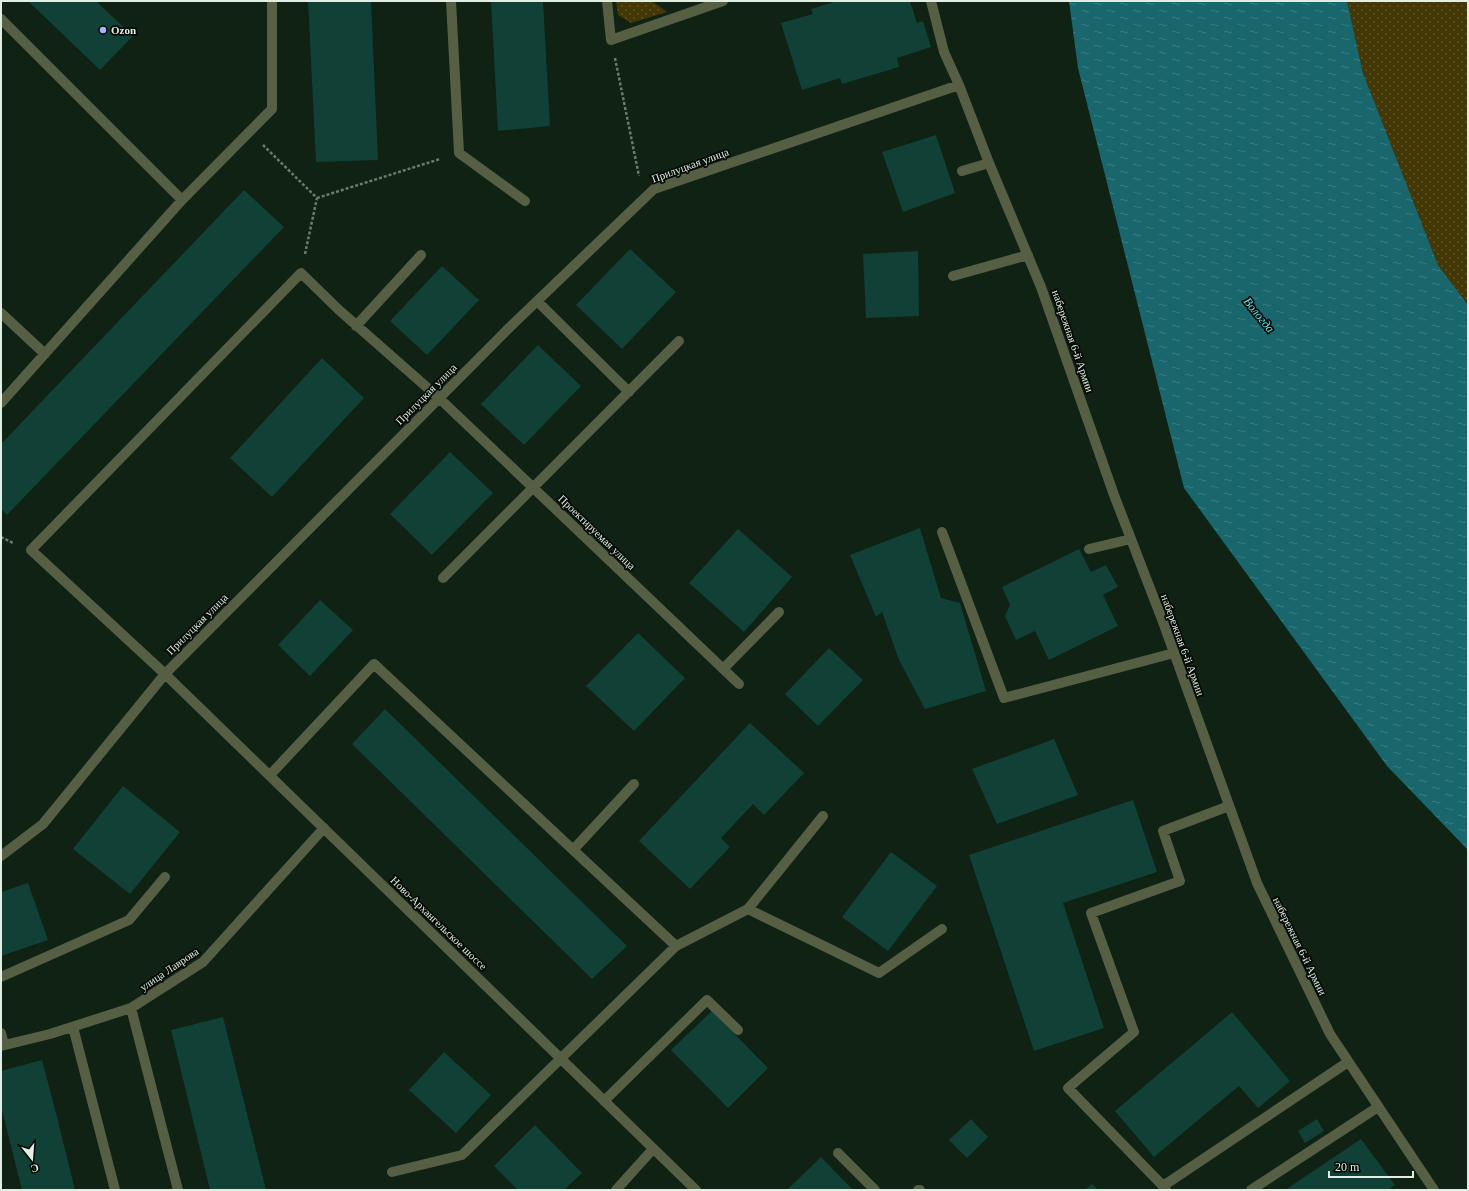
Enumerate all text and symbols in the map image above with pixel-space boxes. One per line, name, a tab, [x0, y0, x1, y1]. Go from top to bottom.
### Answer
place label: Ozon	[111, 24, 136, 36]
marker: Ozon	[98, 25, 108, 35]
street label: Прилуцкая улица	[650, 145, 730, 185]
street label: набережная 6-й Армии	[1050, 288, 1096, 394]
water label: Вологда	[1241, 295, 1277, 335]
street label: Прилуцкая улица	[393, 361, 459, 427]
street label: Проектируемая улица	[556, 492, 638, 572]
street label: Прилуцкая улица	[164, 591, 230, 657]
street label: набережная 6-й Армии	[1159, 592, 1207, 698]
street label: Ново-Архангельское шоссе	[388, 874, 490, 972]
street label: набережная 6-й Армии	[1271, 895, 1329, 997]
street label: улица Лаврова	[137, 945, 201, 993]
north arrow	[12, 1139, 52, 1179]
scale bar	[1329, 1153, 1413, 1179]
text: 20 m	[1335, 1160, 1360, 1174]
text: С	[29, 1162, 40, 1175]

